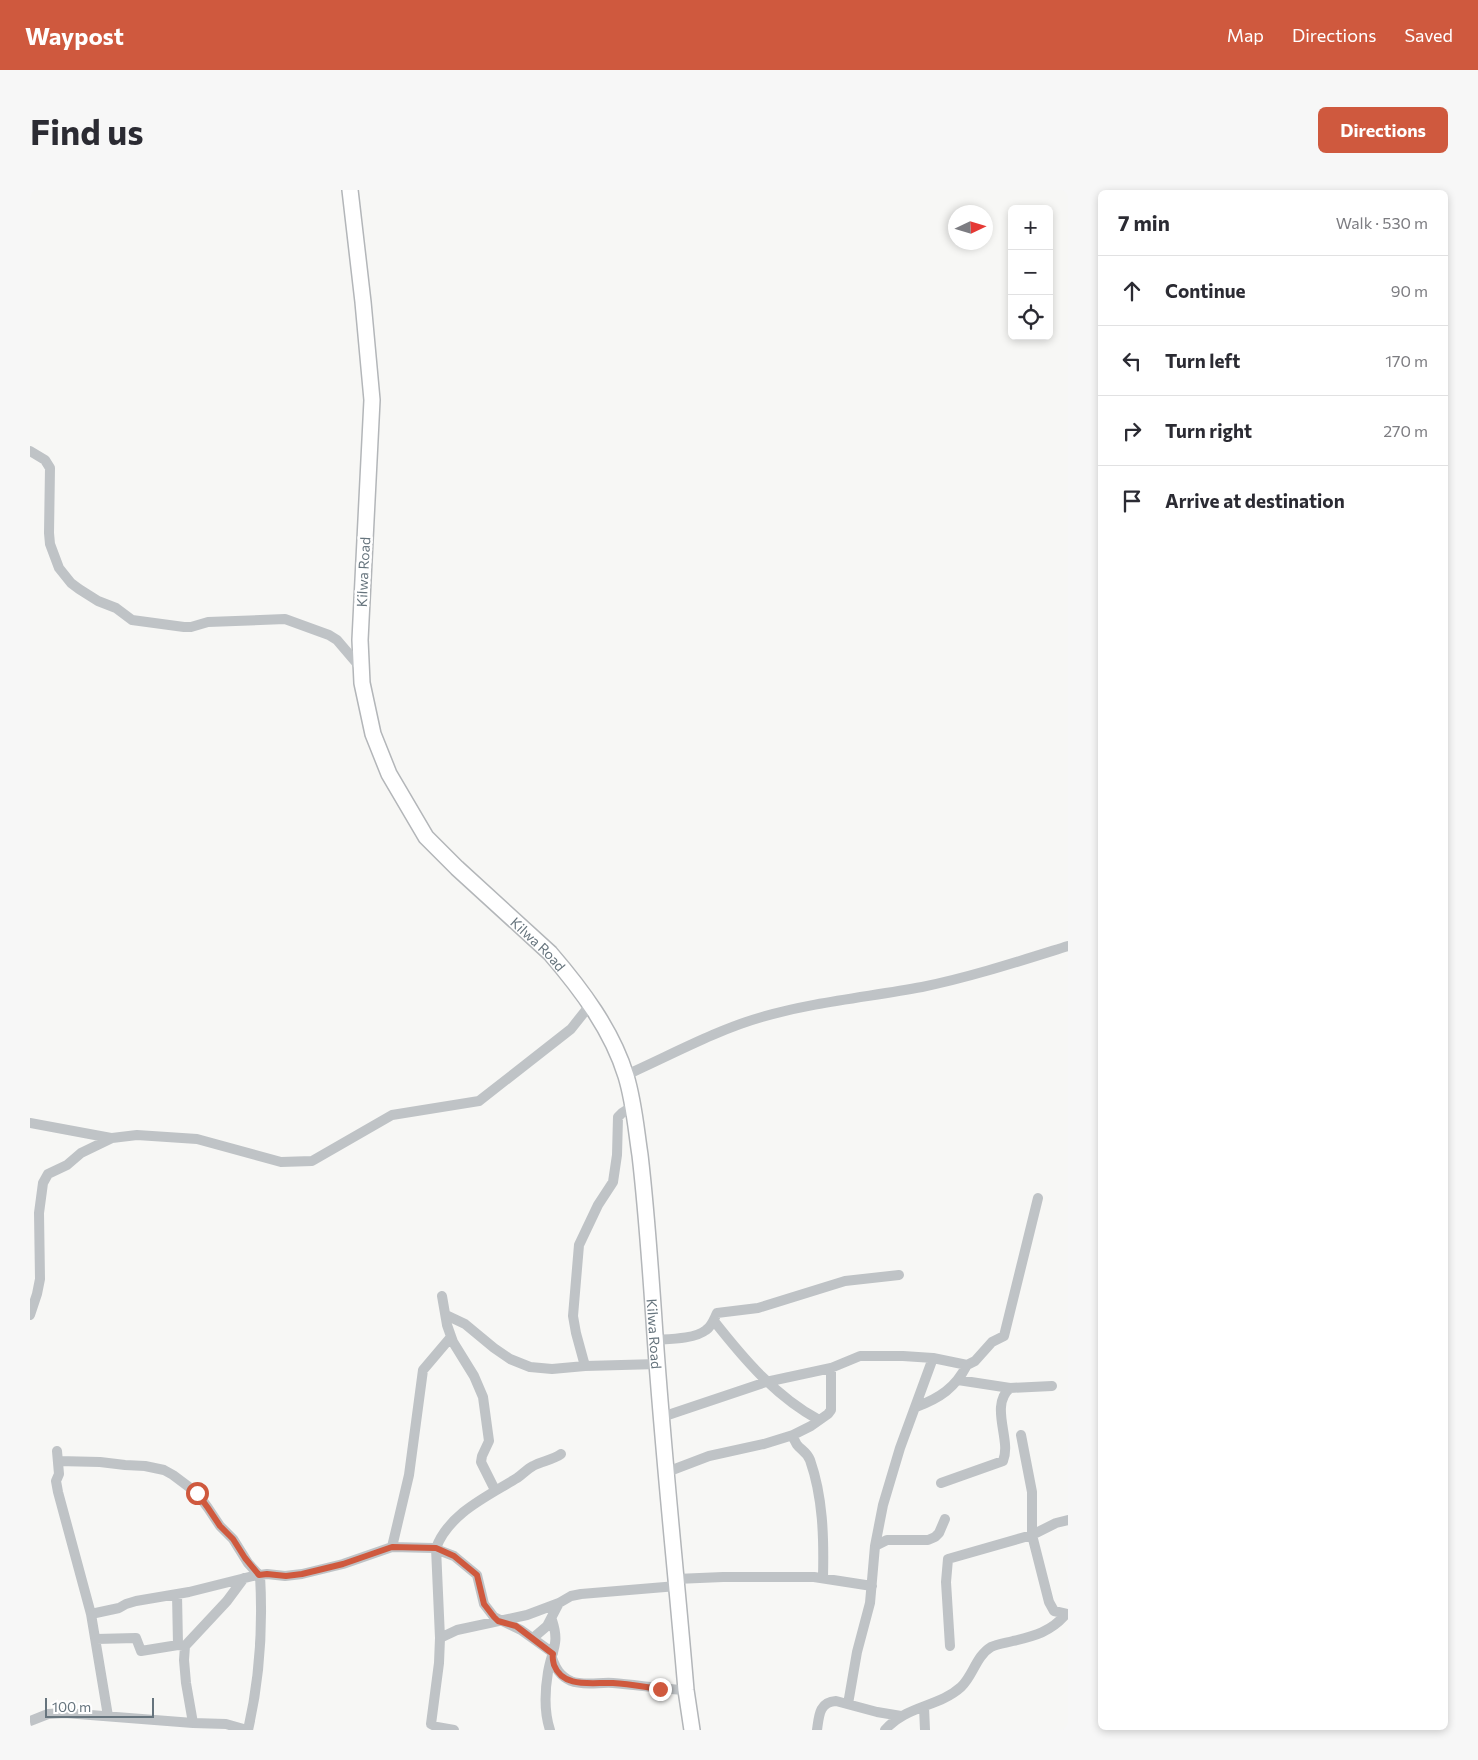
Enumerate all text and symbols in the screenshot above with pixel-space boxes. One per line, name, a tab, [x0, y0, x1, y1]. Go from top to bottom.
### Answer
text: Waypost	[25, 21, 124, 50]
text: Map	[1227, 24, 1264, 46]
text: Directions	[1292, 24, 1376, 46]
text: Saved	[1404, 24, 1453, 46]
button: Directions	[1318, 107, 1448, 153]
text: Find us	[30, 109, 144, 152]
north arrow	[948, 205, 993, 250]
map controls	[1008, 205, 1053, 340]
button: +	[1008, 205, 1053, 250]
text: 7 min	[1118, 210, 1170, 235]
text: Walk · 530 m	[1336, 213, 1428, 232]
button: −	[1008, 250, 1053, 295]
icon: ahead	[1118, 277, 1146, 305]
text: Continue	[1165, 279, 1245, 302]
text: 90 m	[1391, 281, 1428, 300]
button: locate	[1008, 295, 1053, 340]
icon: left	[1118, 347, 1146, 375]
text: Turn left	[1165, 349, 1240, 372]
text: 170 m	[1385, 351, 1428, 370]
icon: right	[1118, 417, 1146, 445]
text: Turn right	[1165, 419, 1252, 442]
text: 270 m	[1383, 421, 1428, 440]
icon: arrive	[1118, 487, 1146, 515]
text: Arrive at destination	[1165, 489, 1345, 512]
street label: Kilwa Road	[353, 536, 373, 608]
street label: Kilwa Road	[507, 913, 570, 974]
street label: Kilwa Road	[644, 1298, 666, 1370]
route start	[186, 1482, 209, 1505]
route end	[649, 1678, 672, 1701]
scale bar	[45, 1695, 154, 1718]
text: 100 m	[52, 1698, 91, 1715]

